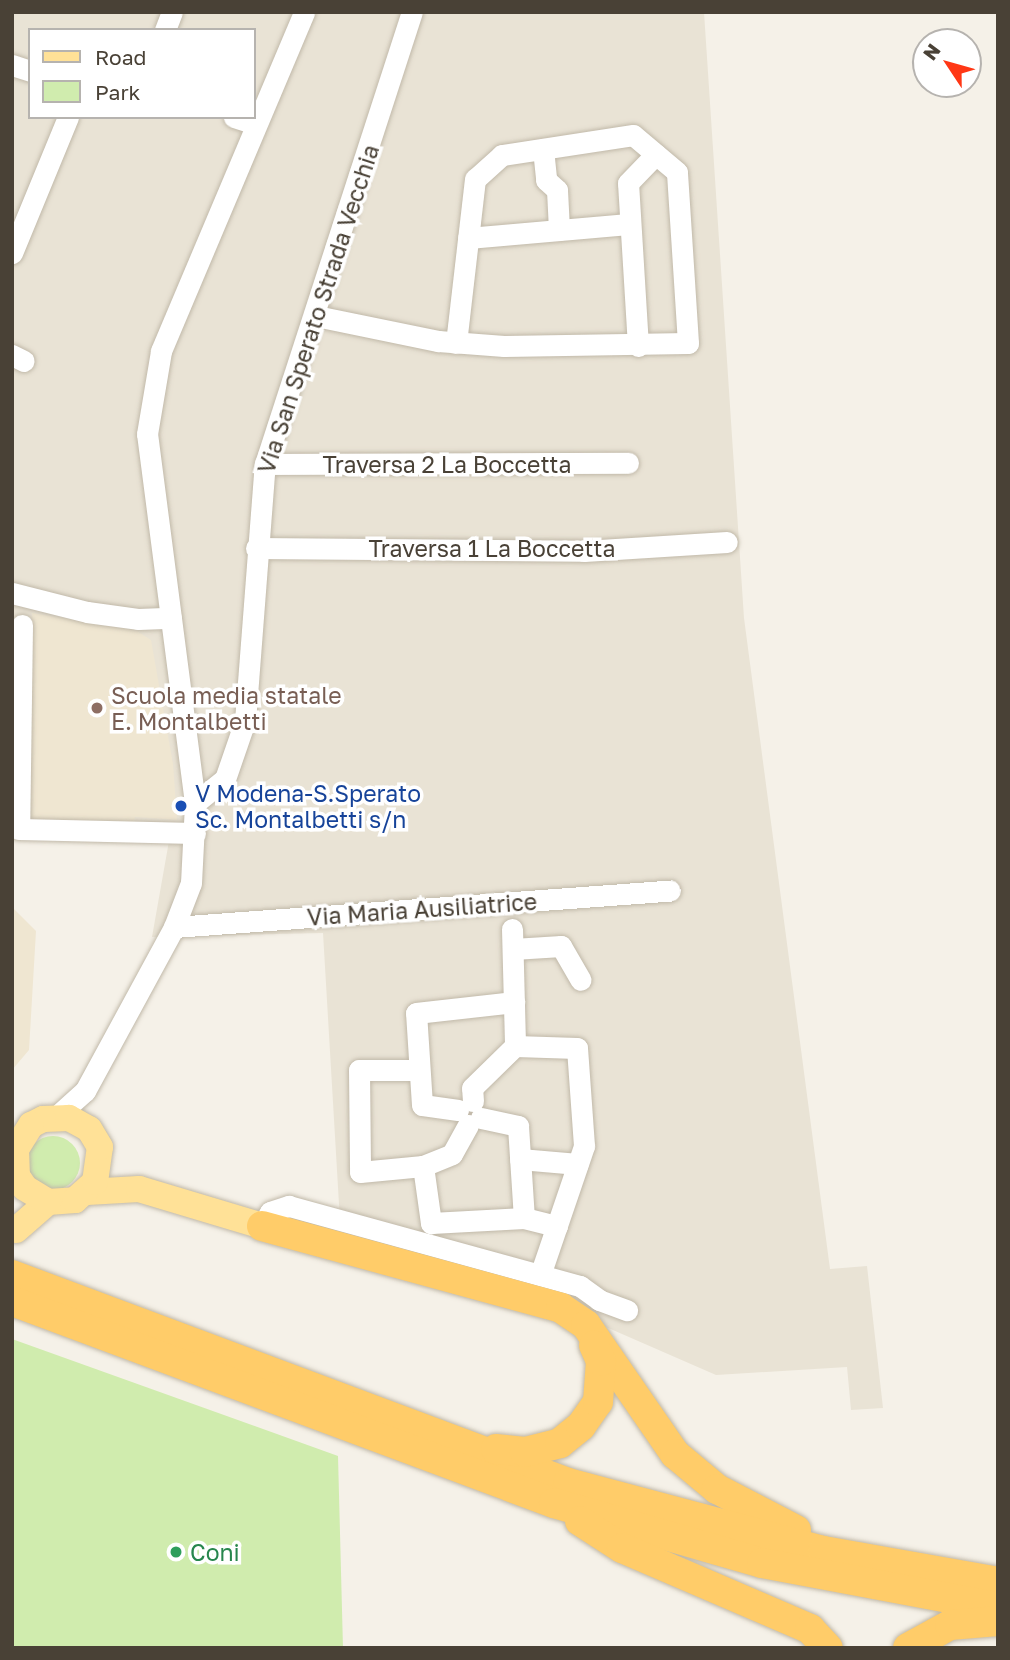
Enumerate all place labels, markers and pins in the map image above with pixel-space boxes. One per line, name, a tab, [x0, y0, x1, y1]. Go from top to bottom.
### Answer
place label: Scuola media statale E. Montalbetti	[111, 681, 342, 735]
marker: Scuola media statale E. Montalbetti	[89, 700, 105, 716]
place label: V Modena-S.Sperato Sc. Montalbetti s/n	[195, 779, 421, 833]
marker: V Modena-S.Sperato Sc. Montalbetti s/n	[173, 798, 189, 814]
place label: Coni	[190, 1538, 240, 1566]
marker: Coni	[168, 1544, 184, 1560]

